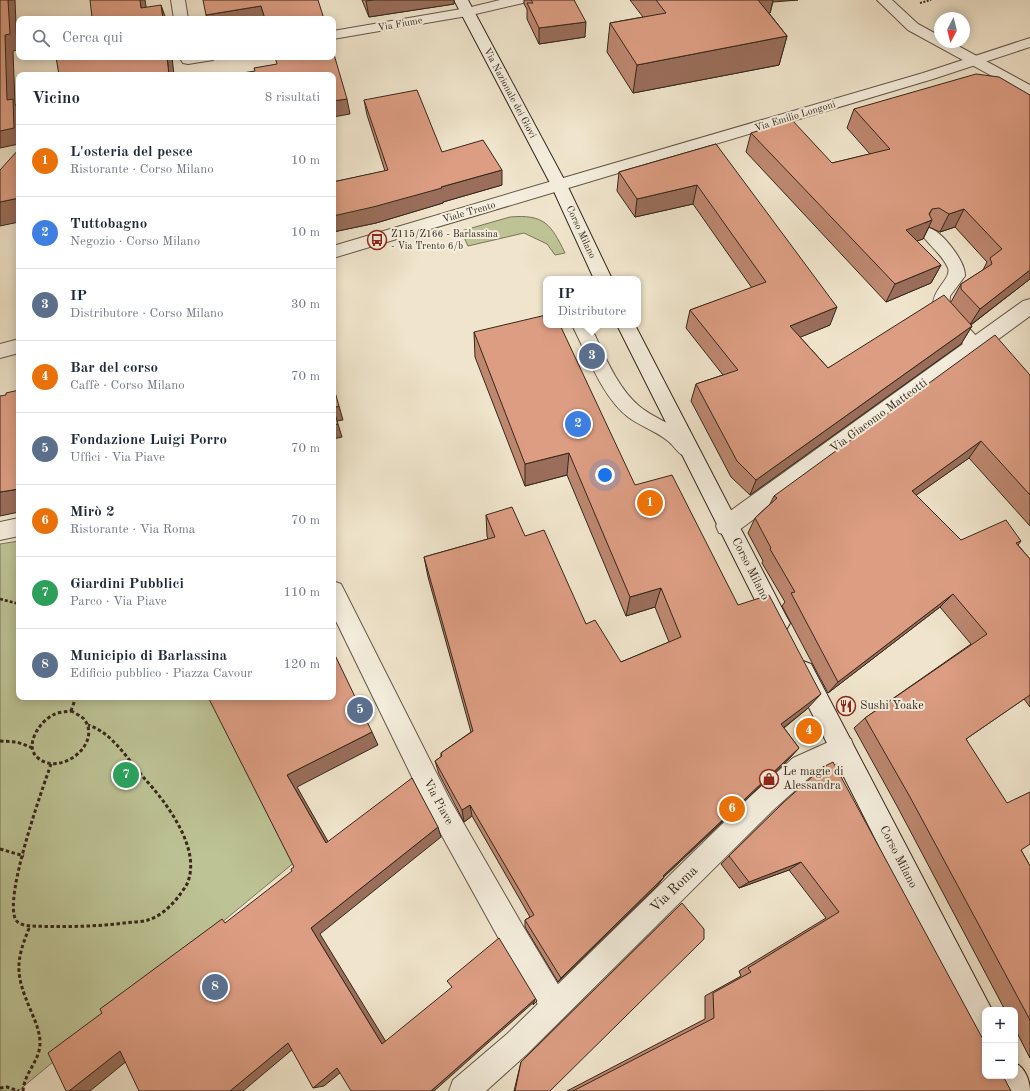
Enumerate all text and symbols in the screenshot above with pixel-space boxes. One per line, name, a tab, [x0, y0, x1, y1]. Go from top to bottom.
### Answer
north arrow	[934, 12, 970, 48]
street label: Via Fiume	[377, 15, 423, 33]
search box	[16, 16, 336, 60]
icon: search	[30, 27, 52, 49]
text: Cerca qui	[62, 31, 123, 46]
street label: Via Nazionale dei Giovi	[482, 46, 538, 140]
text: Vicino	[32, 90, 80, 107]
text: 8 risultati	[265, 91, 320, 104]
street label: Via Emilio Longoni	[753, 99, 837, 133]
text: L'osteria del pesce	[70, 145, 193, 160]
text: 1	[41, 154, 49, 167]
text: 10 m	[291, 154, 320, 167]
text: Ristorante · Corso Milano	[70, 163, 214, 176]
street label: Viale Trento	[441, 200, 497, 224]
street label: Corso Milano	[564, 204, 598, 260]
text: Tuttobagno	[70, 217, 147, 232]
text: 2	[41, 226, 49, 239]
text: 10 m	[291, 226, 320, 239]
bus stop icon: Z115/Z166 - Barlassina - Via Trento 6/b	[366, 229, 388, 251]
place label: Z115/Z166 - Barlassina - Via Trento 6/b	[391, 229, 498, 251]
text: Negozio · Corso Milano	[70, 235, 200, 248]
popup	[543, 276, 641, 328]
text: IP	[558, 287, 575, 302]
text: IP	[70, 289, 87, 304]
text: 3	[41, 298, 49, 311]
text: 30 m	[291, 298, 320, 311]
text: Distributore	[558, 305, 626, 318]
text: Distributore · Corso Milano	[70, 307, 224, 320]
pin: 3	[579, 341, 605, 371]
text: Bar del corso	[70, 361, 158, 376]
text: 4	[41, 370, 49, 383]
text: 70 m	[291, 370, 320, 383]
street label: Via Giacomo Matteotti	[828, 377, 930, 455]
text: Caffè · Corso Milano	[70, 379, 185, 392]
pin: 2	[565, 409, 591, 439]
text: Fondazione Luigi Porro	[70, 433, 227, 448]
text: 5	[41, 442, 49, 455]
text: 70 m	[291, 442, 320, 455]
text: Uffici · Via Piave	[70, 451, 165, 464]
your location	[595, 465, 615, 485]
pin: 1	[637, 488, 663, 518]
text: Mirò 2	[70, 505, 115, 520]
text: 6	[41, 514, 49, 527]
text: 70 m	[291, 514, 320, 527]
text: Ristorante · Via Roma	[70, 523, 195, 536]
street label: Corso Milano	[729, 536, 771, 602]
text: Giardini Pubblici	[70, 577, 184, 592]
text: 7	[41, 586, 49, 599]
text: 110 m	[283, 586, 320, 599]
text: Parco · Via Piave	[70, 595, 167, 608]
text: Municipio di Barlassina	[70, 649, 227, 664]
text: 8	[41, 658, 49, 671]
text: 120 m	[283, 658, 320, 671]
text: Edificio pubblico · Piazza Cavour	[70, 667, 252, 680]
pin: 5	[347, 695, 373, 725]
restaurant icon: Sushi Yoake	[835, 695, 857, 717]
place label: Sushi Yoake	[860, 700, 924, 712]
pin: 4	[796, 716, 822, 746]
pin: 7	[113, 760, 139, 790]
place label: Le magie di Alessandra	[783, 766, 843, 792]
shop icon: Le magie di Alessandra	[758, 768, 780, 790]
street label: Via Piave	[421, 777, 455, 827]
pin: 6	[719, 794, 745, 824]
street label: Corso Milano	[877, 824, 919, 890]
street label: Via Roma	[648, 863, 700, 915]
pin: 8	[202, 972, 228, 1002]
map controls	[982, 1007, 1018, 1079]
button: +	[982, 1007, 1018, 1043]
button: −	[982, 1043, 1018, 1079]

